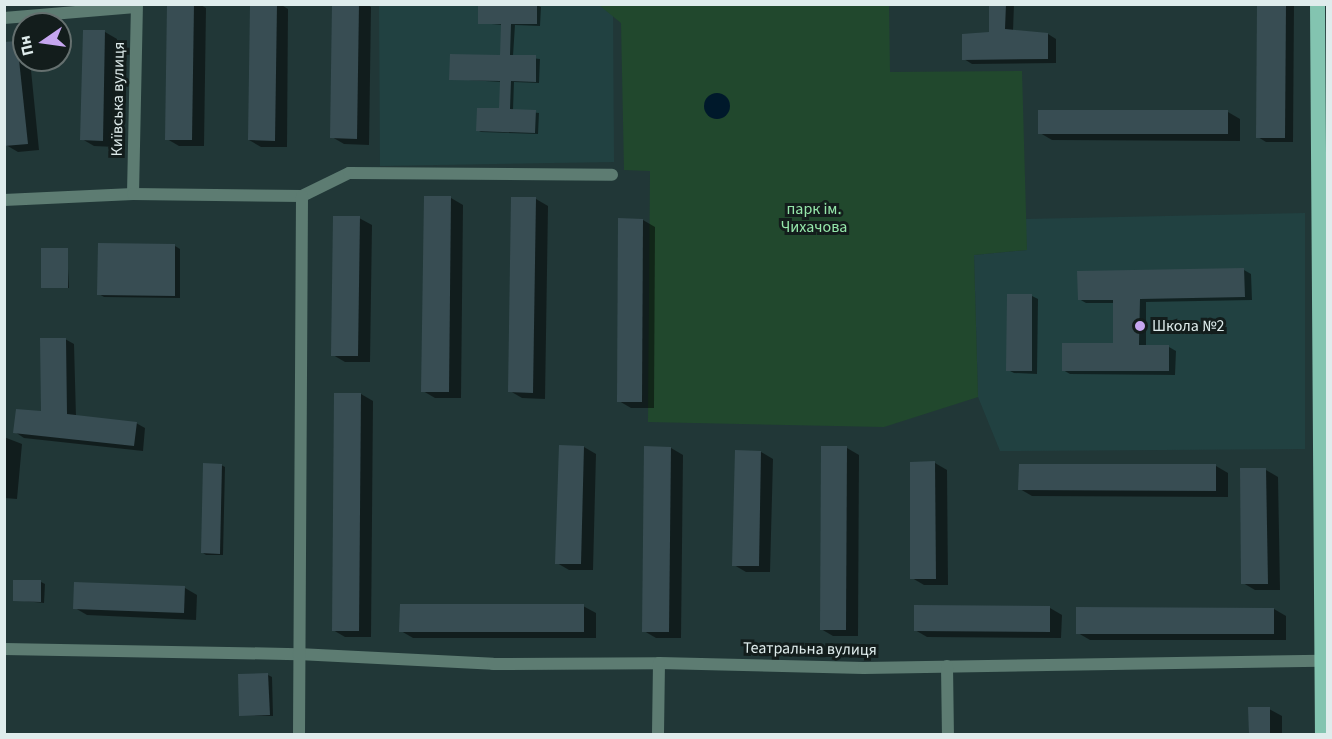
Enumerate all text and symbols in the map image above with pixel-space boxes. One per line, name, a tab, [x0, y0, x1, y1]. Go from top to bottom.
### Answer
north arrow	[12, 12, 72, 72]
text: Пн	[13, 33, 39, 58]
street label: Київська вулиця	[107, 42, 129, 156]
park label: парк ім. Чихачова	[781, 199, 847, 237]
place label: Школа №2	[1152, 316, 1224, 336]
marker: Школа №2	[1133, 319, 1147, 333]
street label: Театральна вулиця	[743, 638, 877, 660]

